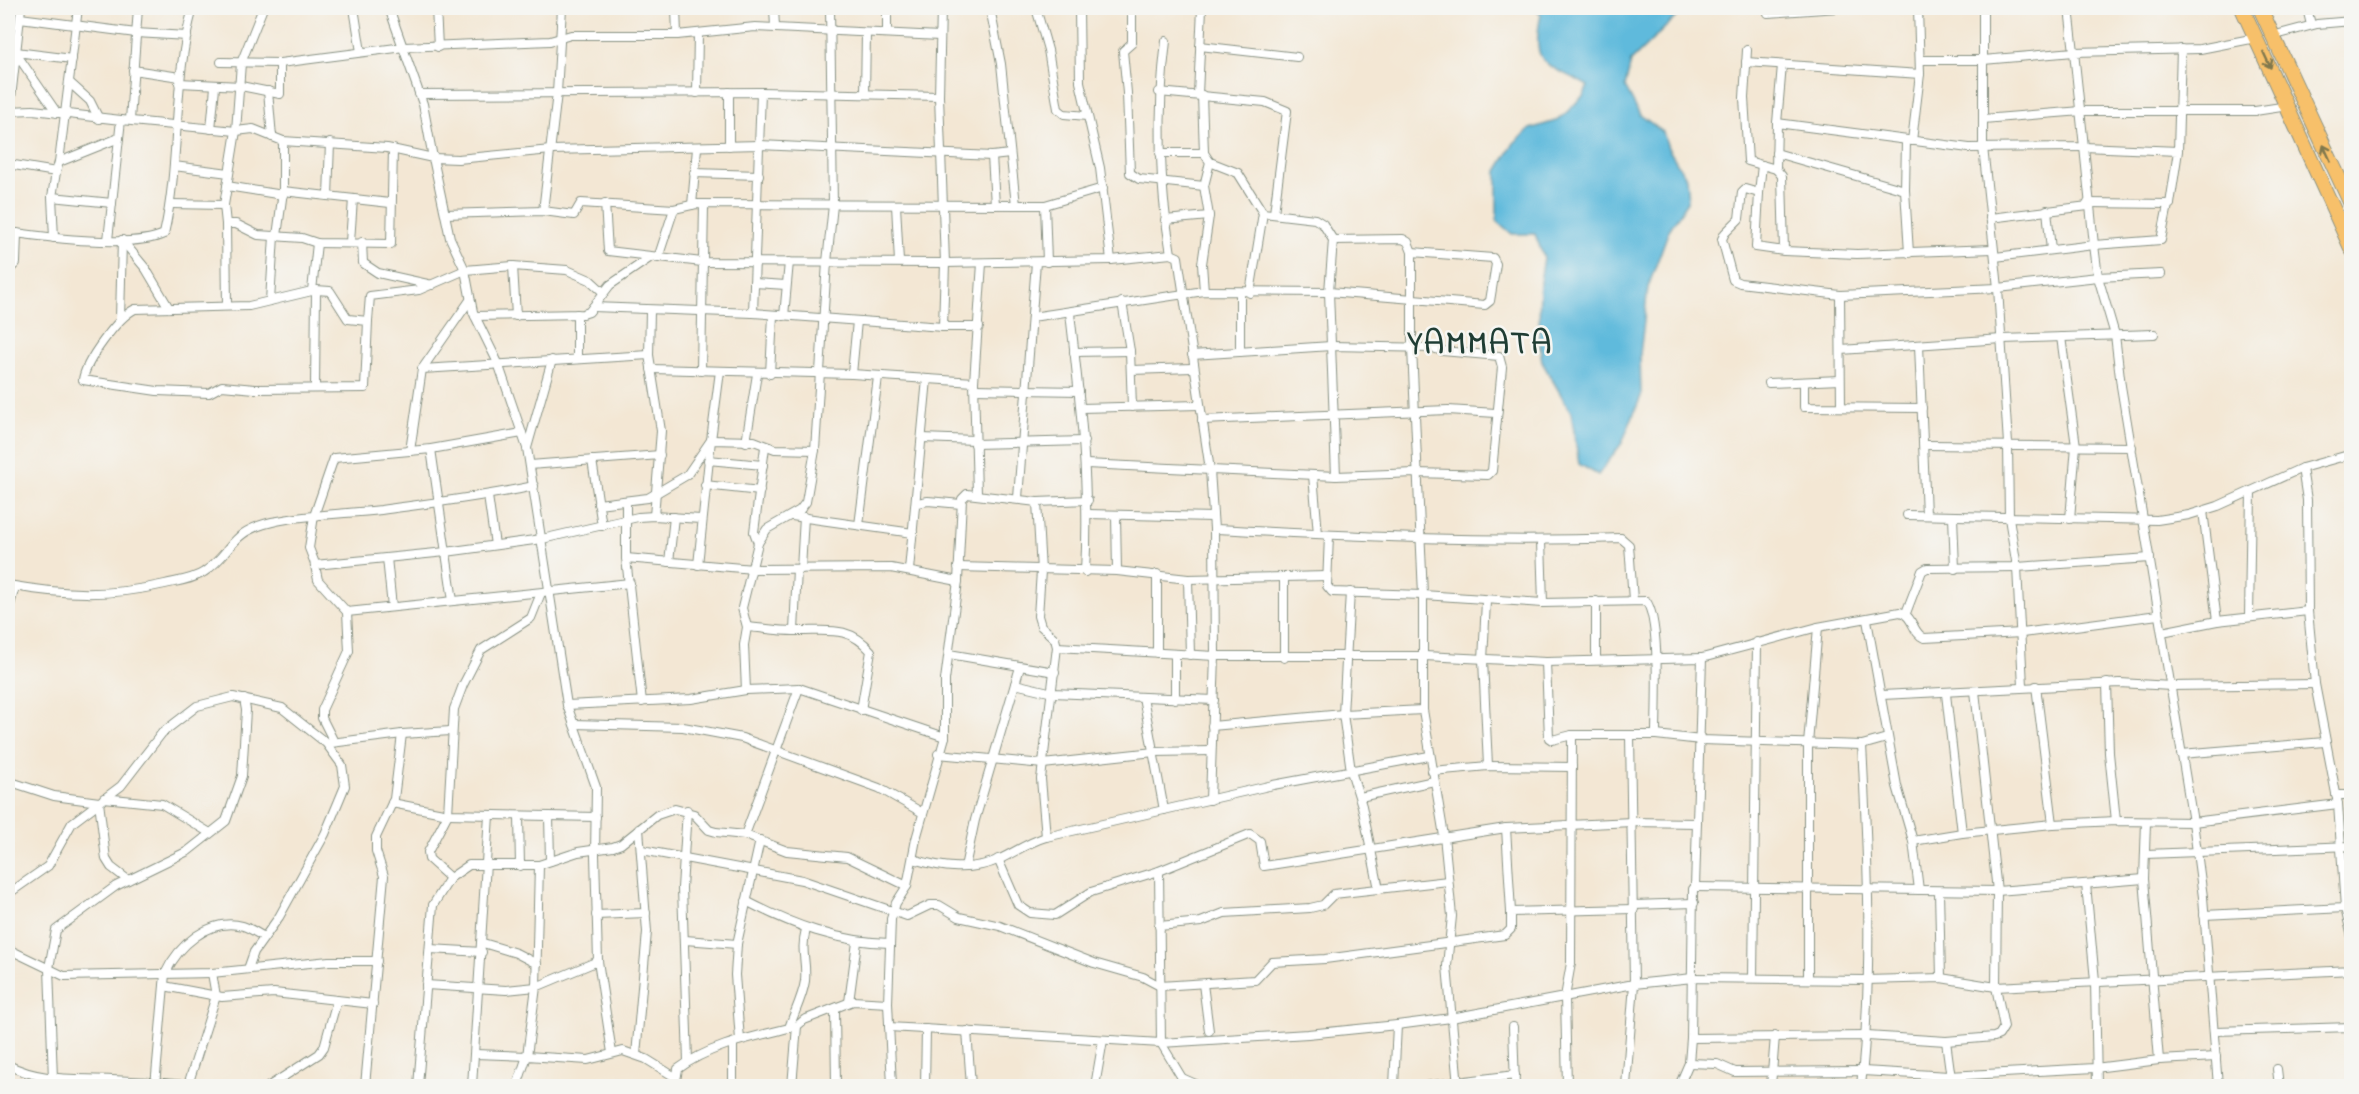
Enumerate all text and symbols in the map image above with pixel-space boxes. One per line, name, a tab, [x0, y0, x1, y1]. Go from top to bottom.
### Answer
one-way arrow	[2261, 51, 2273, 69]
one-way arrow	[2321, 144, 2333, 162]
district label: YAMMATA	[1406, 321, 1553, 369]

